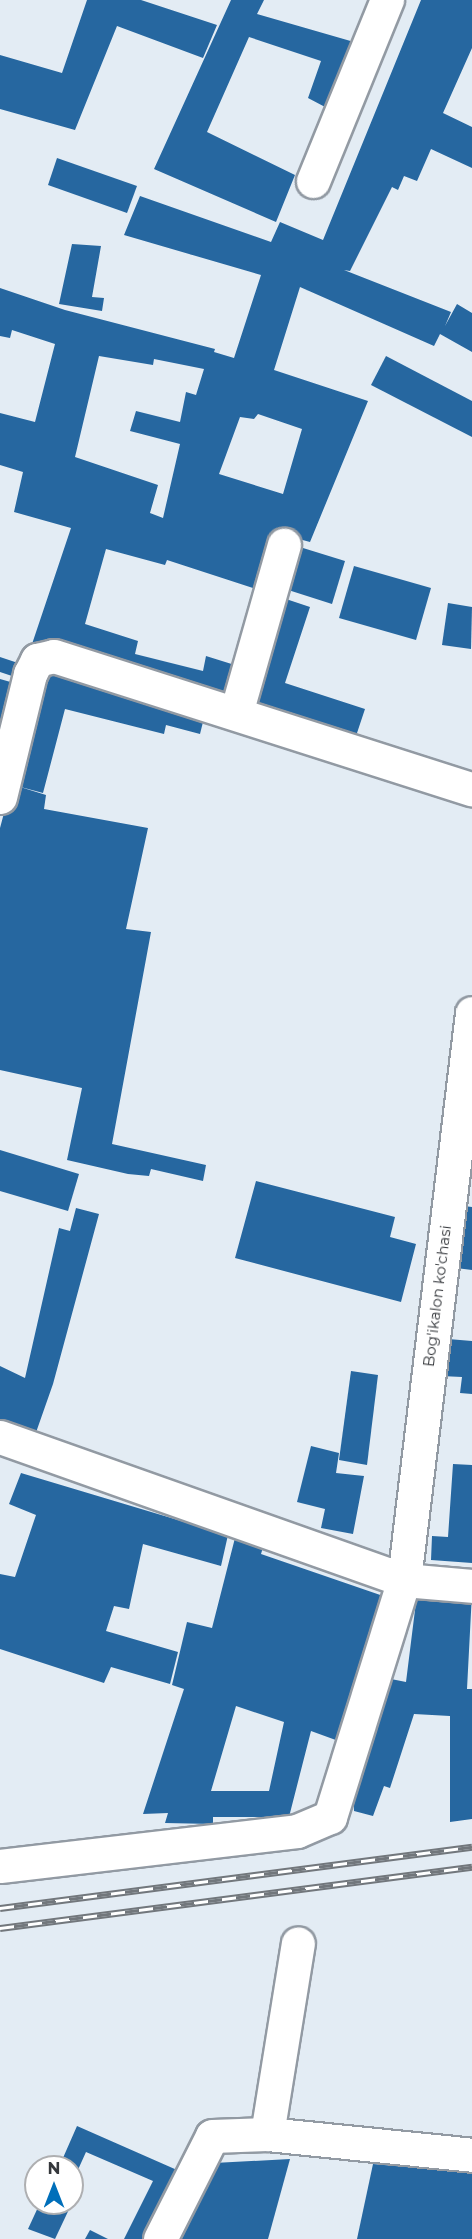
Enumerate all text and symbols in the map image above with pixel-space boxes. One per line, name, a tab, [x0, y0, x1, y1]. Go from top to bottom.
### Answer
street label: Bog'ikalon ko'chasi	[419, 1224, 455, 1368]
north arrow	[24, 2155, 84, 2215]
text: N	[48, 2159, 60, 2178]

